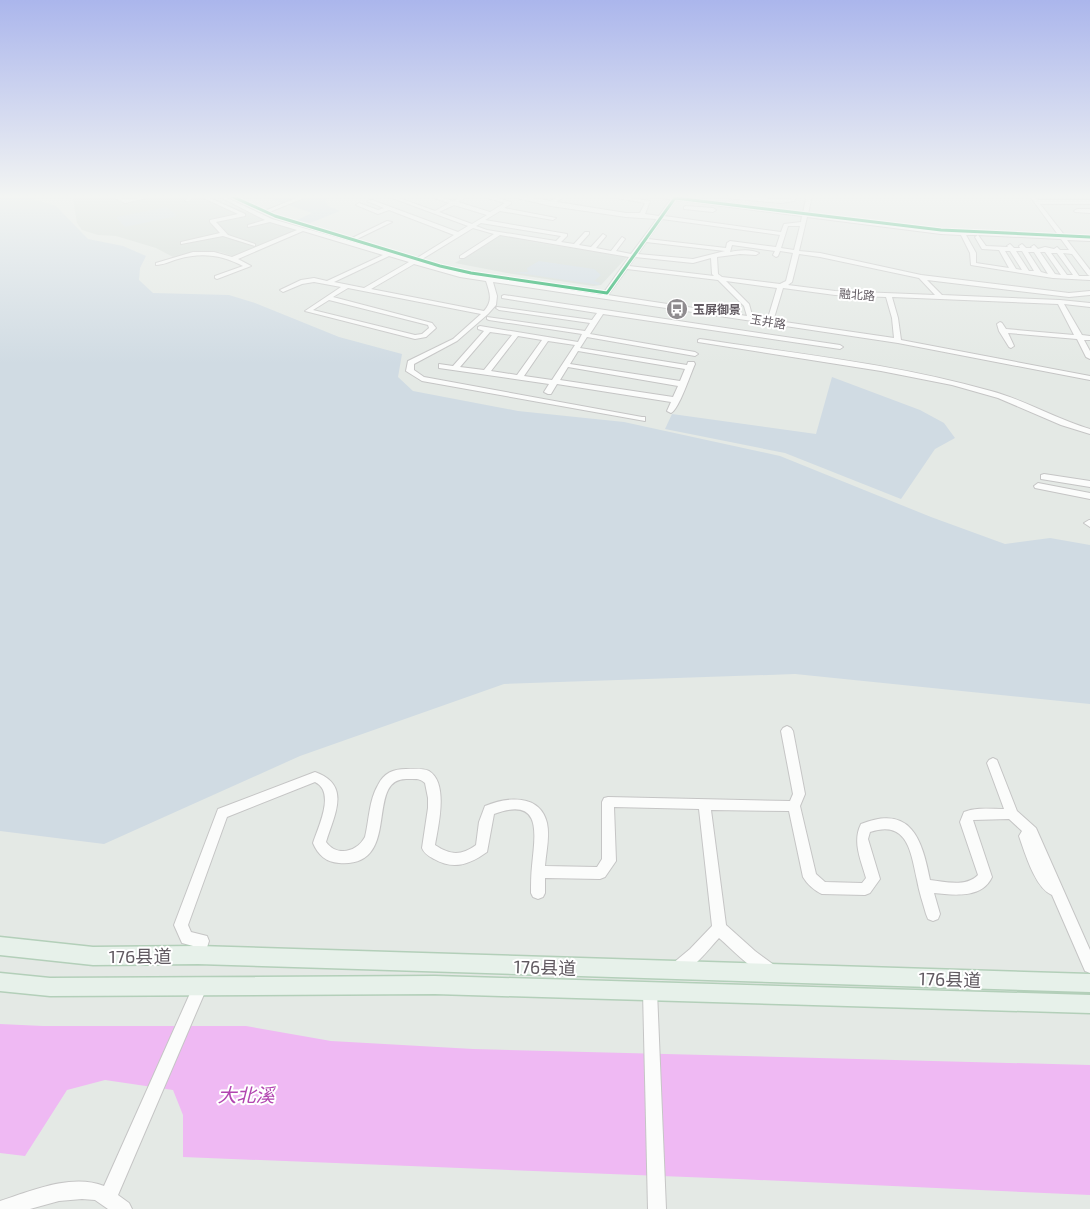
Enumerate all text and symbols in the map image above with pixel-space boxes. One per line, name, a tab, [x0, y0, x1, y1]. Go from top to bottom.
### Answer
street label: 融北路	[839, 286, 875, 302]
bus stop icon: 玉屏御景	[665, 297, 689, 321]
place label: 玉屏御景	[693, 302, 741, 316]
street label: 玉井路	[749, 311, 787, 331]
street label: 176县道	[109, 945, 171, 967]
street label: 176县道	[513, 955, 577, 979]
street label: 176县道	[918, 967, 982, 991]
water label: 大北溪	[217, 1083, 276, 1106]

